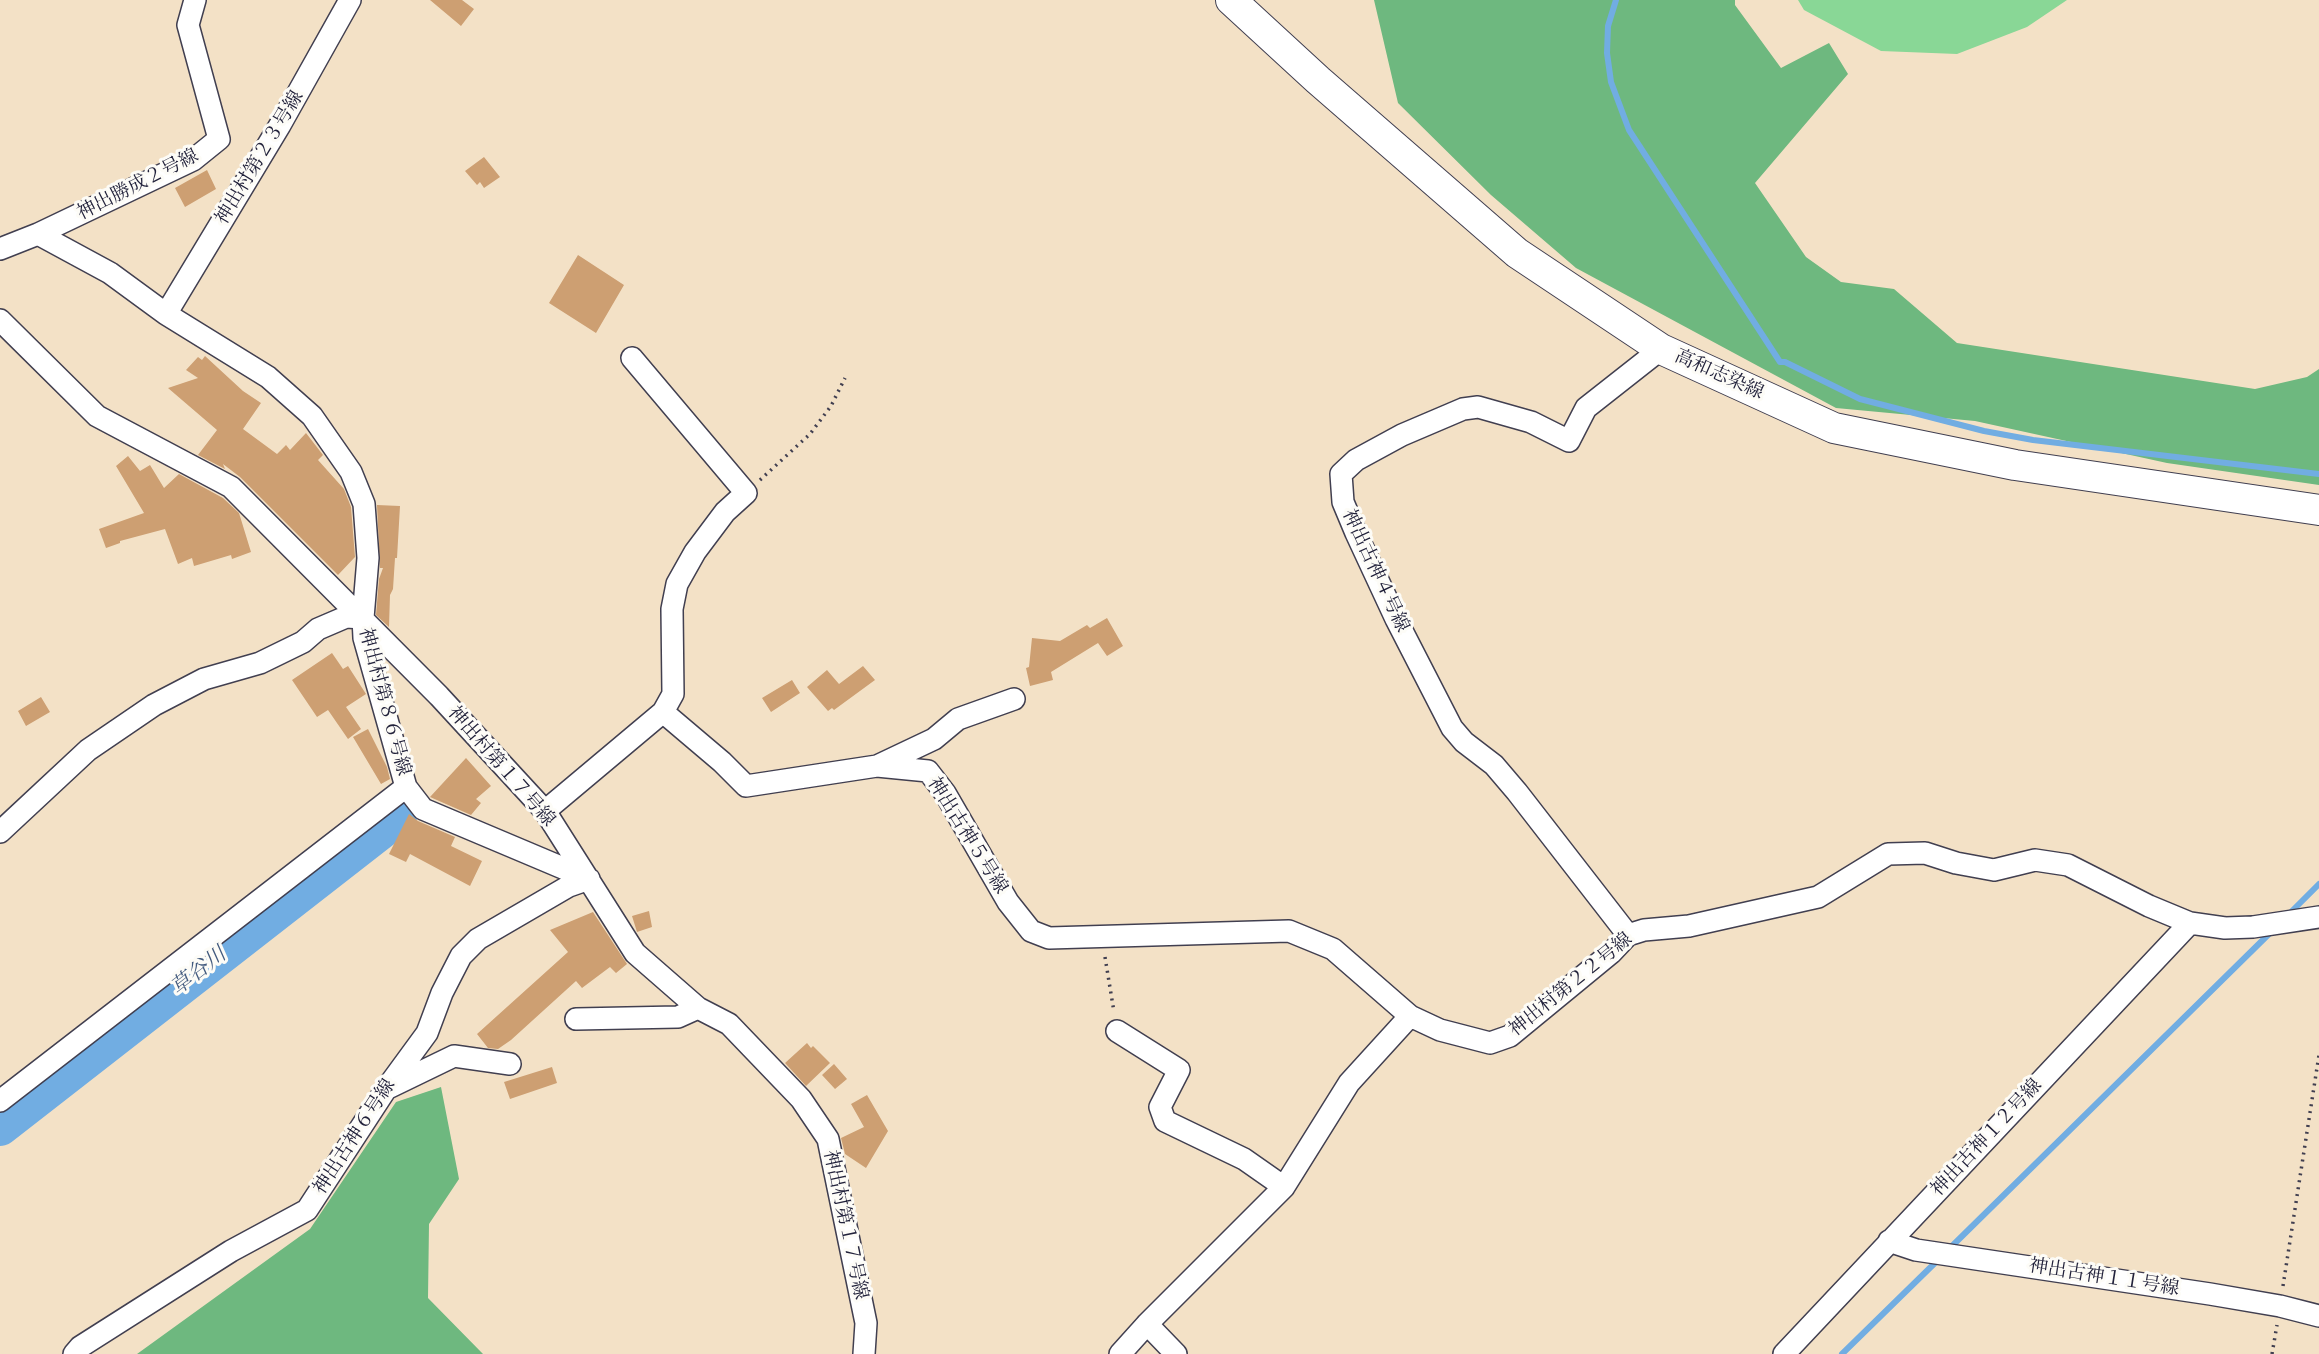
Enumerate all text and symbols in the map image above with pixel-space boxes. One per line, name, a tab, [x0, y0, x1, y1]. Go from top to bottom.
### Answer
street label: 神出村第２３号線	[211, 87, 309, 229]
street label: 神出勝成２号線	[74, 145, 202, 225]
street label: 高和志染線	[1671, 345, 1767, 405]
street label: 神出古神４号線	[1337, 506, 1413, 636]
street label: 神出村第８６号線	[353, 626, 415, 778]
street label: 神出村第１７号線	[443, 702, 559, 832]
street label: 神出古神５号線	[922, 774, 1012, 898]
street label: 神出村第２２号線	[1505, 928, 1637, 1042]
water label: 草谷川	[166, 943, 232, 1001]
street label: 神出古神６号線	[309, 1075, 401, 1199]
street label: 神出古神１２号線	[1927, 1075, 2047, 1201]
street label: 神出村第１７号線	[818, 1148, 872, 1302]
street label: 神出古神１１号線	[2027, 1255, 2181, 1301]

